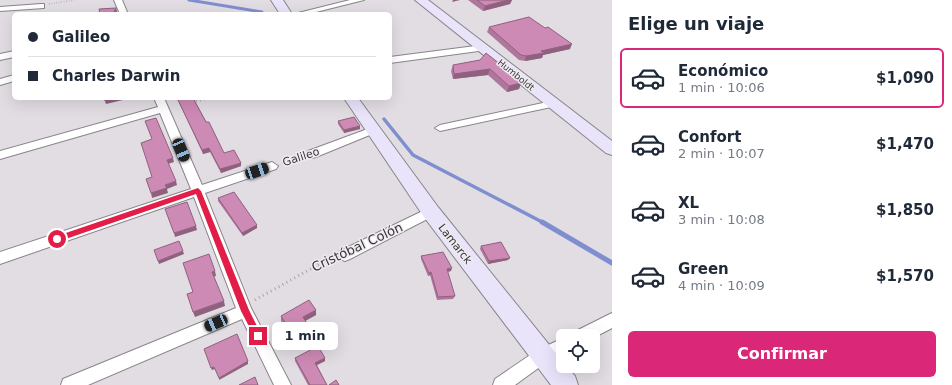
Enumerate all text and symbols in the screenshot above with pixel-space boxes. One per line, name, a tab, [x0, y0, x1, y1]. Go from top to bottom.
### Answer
text: Elige un viaje	[628, 13, 764, 34]
text: Galileo	[52, 28, 110, 46]
street label: Humboldt	[496, 57, 537, 93]
icon: car	[630, 60, 666, 96]
text: Económico	[678, 62, 768, 80]
text: Charles Darwin	[52, 67, 180, 85]
text: $1,090	[876, 69, 934, 87]
text: 1 min · 10:06	[678, 80, 765, 95]
icon: car	[630, 126, 666, 162]
text: Confort	[678, 128, 741, 146]
text: $1,470	[876, 135, 934, 153]
car	[171, 137, 191, 163]
street label: Galileo	[281, 145, 321, 169]
text: 2 min · 10:07	[678, 146, 765, 161]
car	[244, 161, 270, 181]
icon: car	[630, 192, 666, 228]
text: XL	[678, 194, 699, 212]
text: $1,850	[876, 201, 934, 219]
text: 3 min · 10:08	[678, 212, 765, 227]
street label: Cristóbal Colón	[309, 219, 405, 275]
street label: Lamarck	[435, 221, 475, 267]
route start	[48, 230, 66, 248]
icon: car	[630, 258, 666, 294]
text: Green	[678, 260, 729, 278]
text: $1,570	[876, 267, 934, 285]
text: 4 min · 10:09	[678, 278, 765, 293]
car	[203, 313, 229, 333]
callout: 1 min	[272, 322, 338, 350]
route end	[249, 327, 267, 345]
text: 1 min	[285, 328, 325, 343]
map controls	[556, 329, 600, 373]
button: locate	[556, 329, 600, 373]
button: Confirmar	[628, 331, 936, 377]

